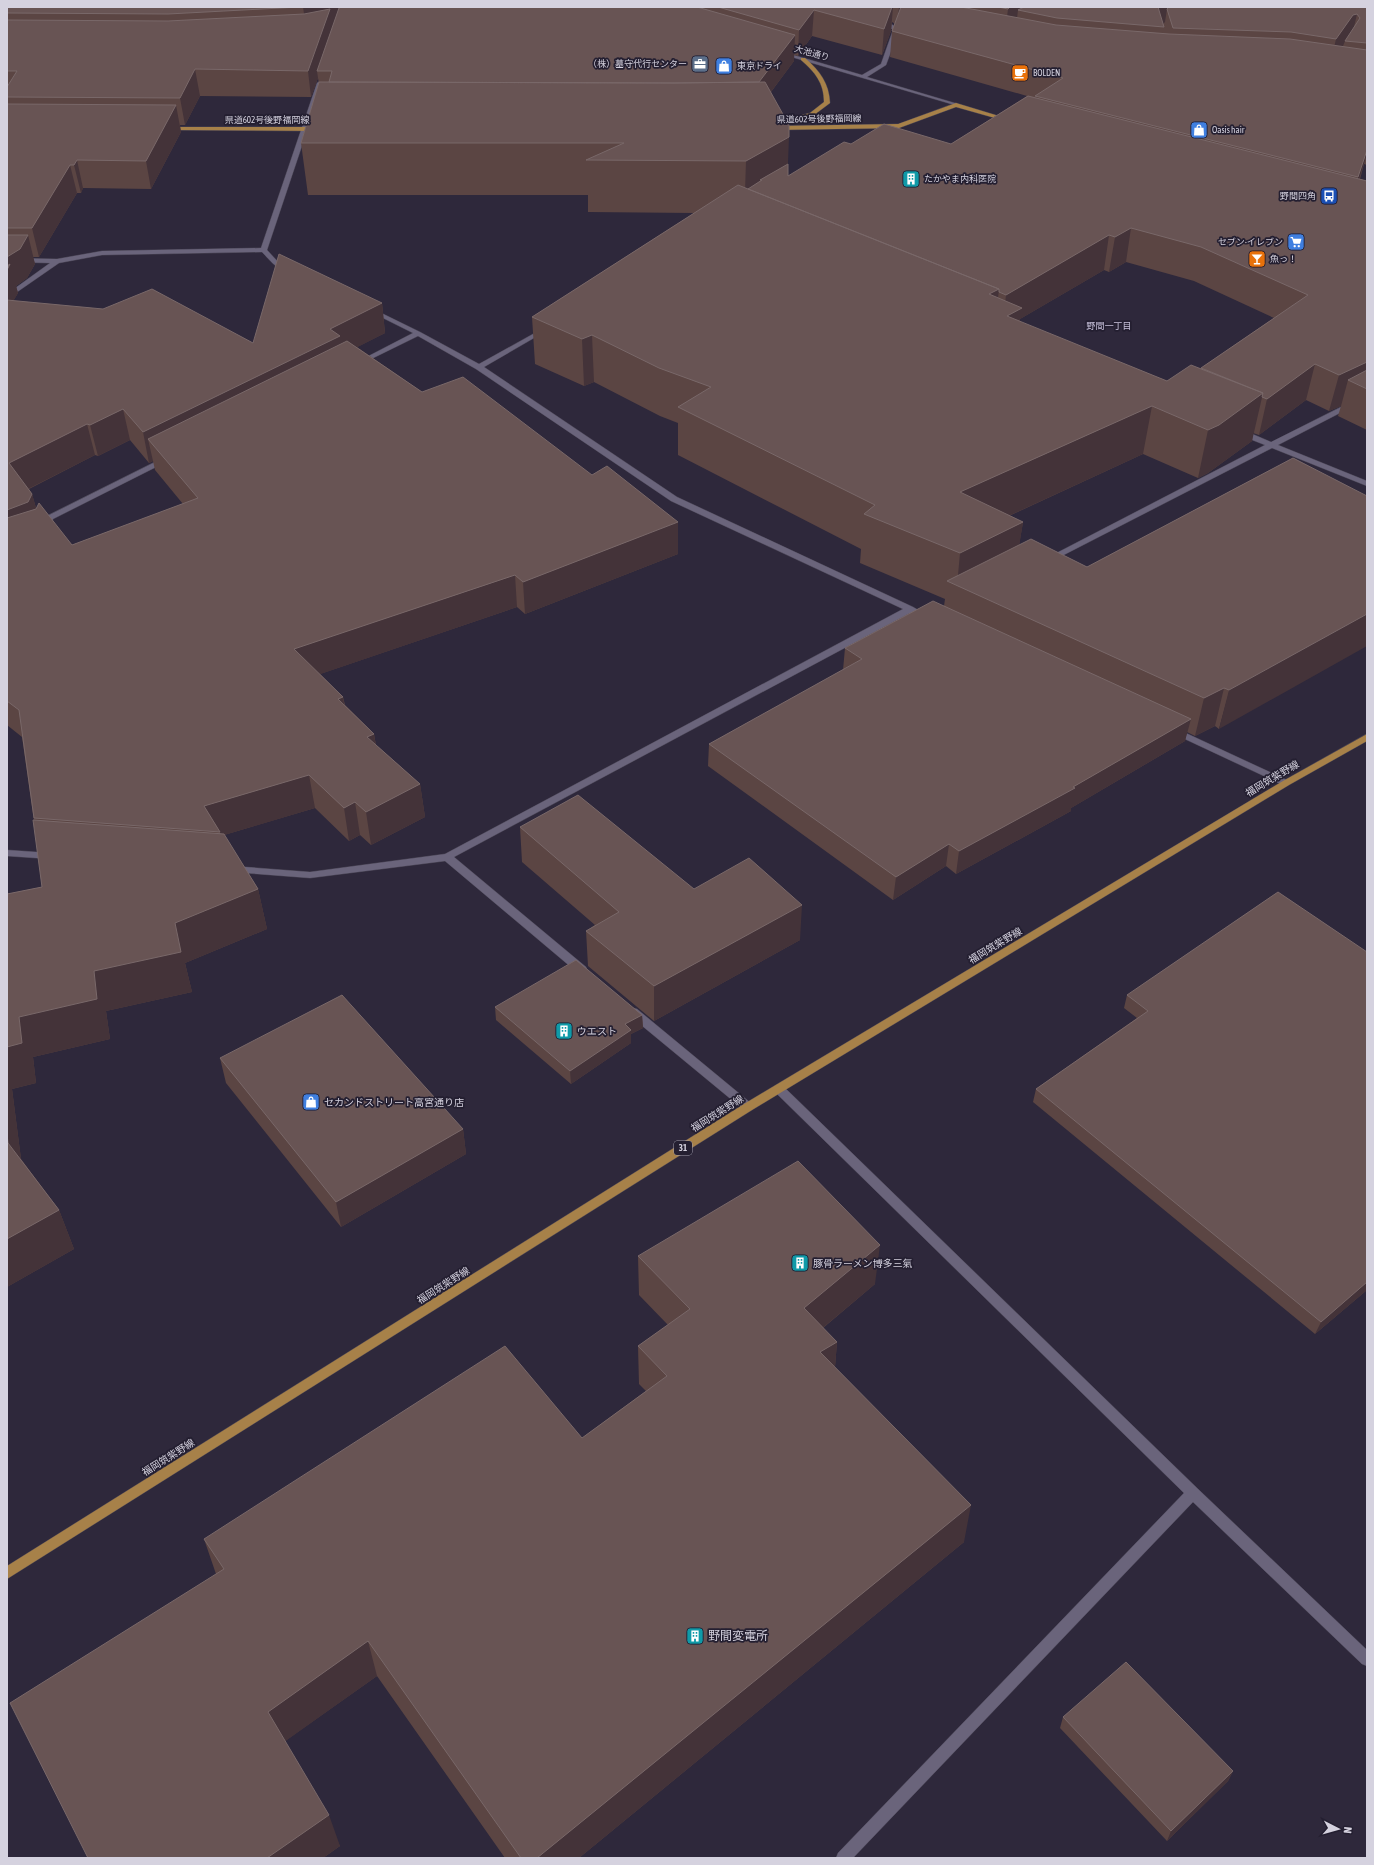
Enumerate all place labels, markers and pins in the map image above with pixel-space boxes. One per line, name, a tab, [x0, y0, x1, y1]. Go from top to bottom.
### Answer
office icon: （株）墓守代行センター	[690, 54, 710, 74]
shop icon: 東京ドライ	[714, 56, 734, 76]
place label: （株）墓守代行センター	[588, 58, 687, 69]
place label: 東京ドライ	[737, 61, 782, 71]
cafe icon: BOLDEN	[1010, 63, 1030, 83]
place label: BOLDEN	[1033, 68, 1060, 78]
shop icon: Oasis hair	[1189, 120, 1209, 140]
place label: Oasis hair	[1212, 125, 1245, 135]
building icon: たかやま内科医院	[901, 169, 921, 189]
place label: たかやま内科医院	[924, 174, 996, 184]
bus stop icon: 野間四角	[1319, 186, 1339, 206]
place label: 野間四角	[1280, 191, 1316, 201]
supermarket icon: セブン-イレブン	[1286, 232, 1306, 252]
place label: セブン-イレブン	[1218, 237, 1283, 247]
bar icon: 魚っ！	[1247, 249, 1267, 269]
place label: 魚っ！	[1270, 254, 1297, 264]
building icon: ウエスト	[554, 1021, 574, 1041]
place label: ウエスト	[577, 1026, 617, 1037]
shop icon: セカンドストリート高宮通り店	[301, 1092, 321, 1112]
place label: セカンドストリート高宮通り店	[324, 1097, 464, 1108]
building icon: 豚骨ラーメン博多三氣	[790, 1253, 810, 1273]
place label: 豚骨ラーメン博多三氣	[813, 1258, 913, 1269]
building icon: 野間変電所	[685, 1626, 705, 1646]
place label: 野間変電所	[708, 1629, 768, 1643]

